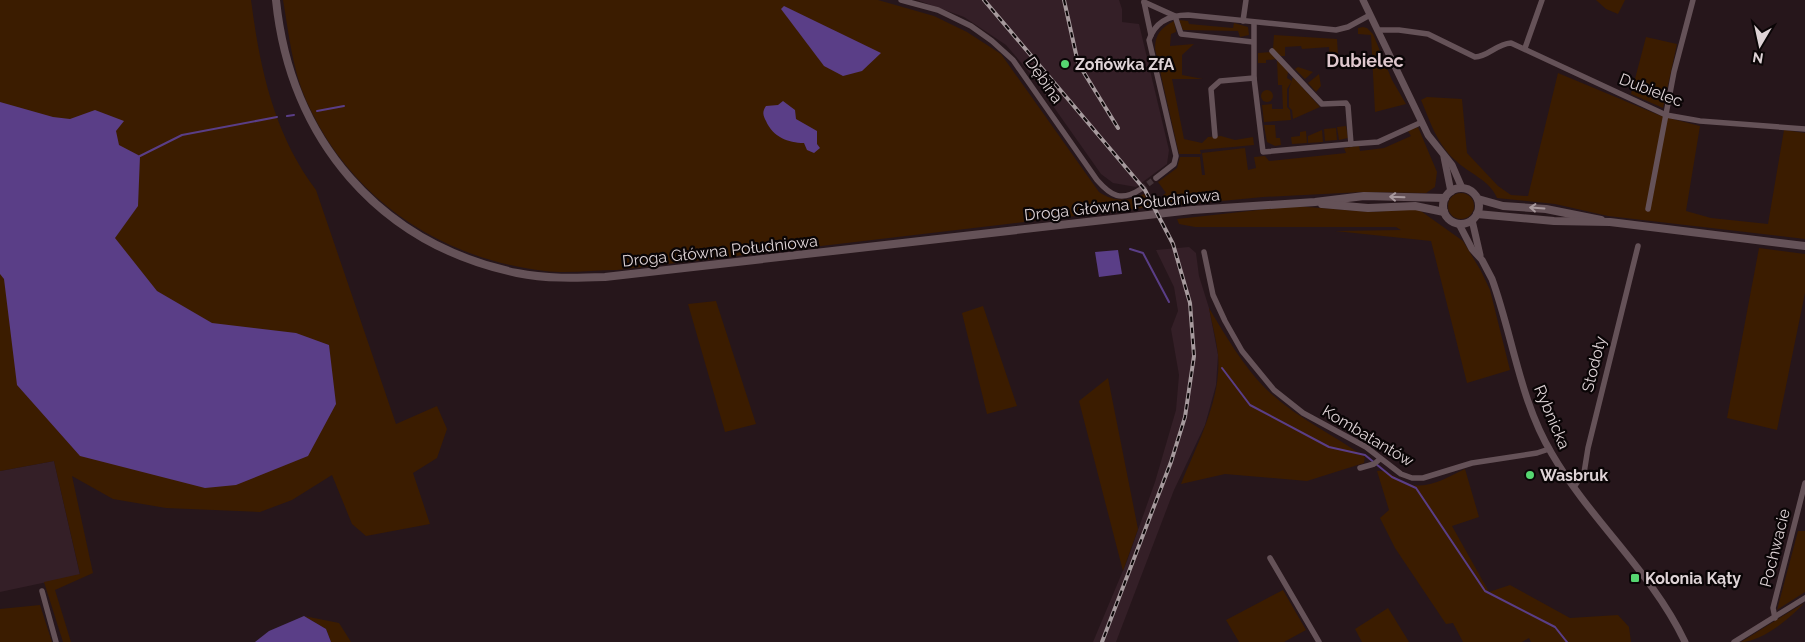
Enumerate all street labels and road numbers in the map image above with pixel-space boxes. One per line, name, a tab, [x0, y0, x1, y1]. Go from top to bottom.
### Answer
street label: Dębina	[1021, 53, 1067, 107]
street label: Dubielec	[1617, 69, 1686, 111]
street label: Droga Główna Południowa	[1023, 185, 1221, 225]
street label: Droga Główna Południowa	[621, 231, 819, 271]
street label: Stodoły	[1578, 334, 1610, 394]
street label: Rybnicka	[1530, 382, 1574, 452]
street label: Kombatantów	[1319, 401, 1417, 471]
street label: Pochwacie	[1756, 507, 1794, 589]

